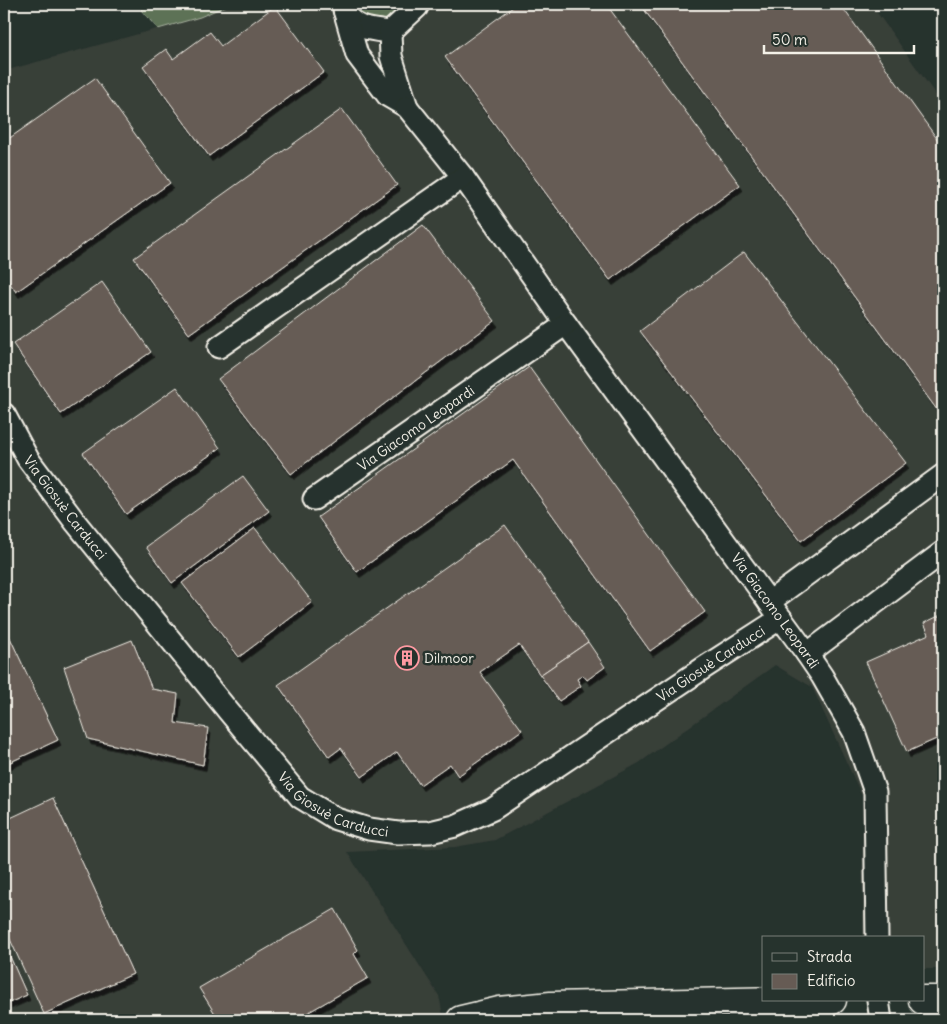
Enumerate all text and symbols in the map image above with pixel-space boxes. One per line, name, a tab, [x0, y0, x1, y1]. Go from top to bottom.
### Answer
scale bar	[764, 22, 914, 54]
text: 50 m	[772, 30, 807, 49]
street label: Via Giacomo Leopardi	[354, 381, 478, 475]
street label: Via Giosuè Carducci	[20, 452, 111, 563]
street label: Via Giacomo Leopardi	[727, 549, 823, 672]
street label: Via Giosuè Carducci	[653, 622, 768, 706]
building icon: Dilmoor	[394, 645, 420, 671]
place label: Dilmoor	[424, 649, 474, 667]
street label: Via Giosuè Carducci	[274, 768, 389, 841]
legend	[762, 936, 924, 1002]
text: Strada	[807, 947, 852, 966]
text: Edificio	[807, 971, 855, 990]

